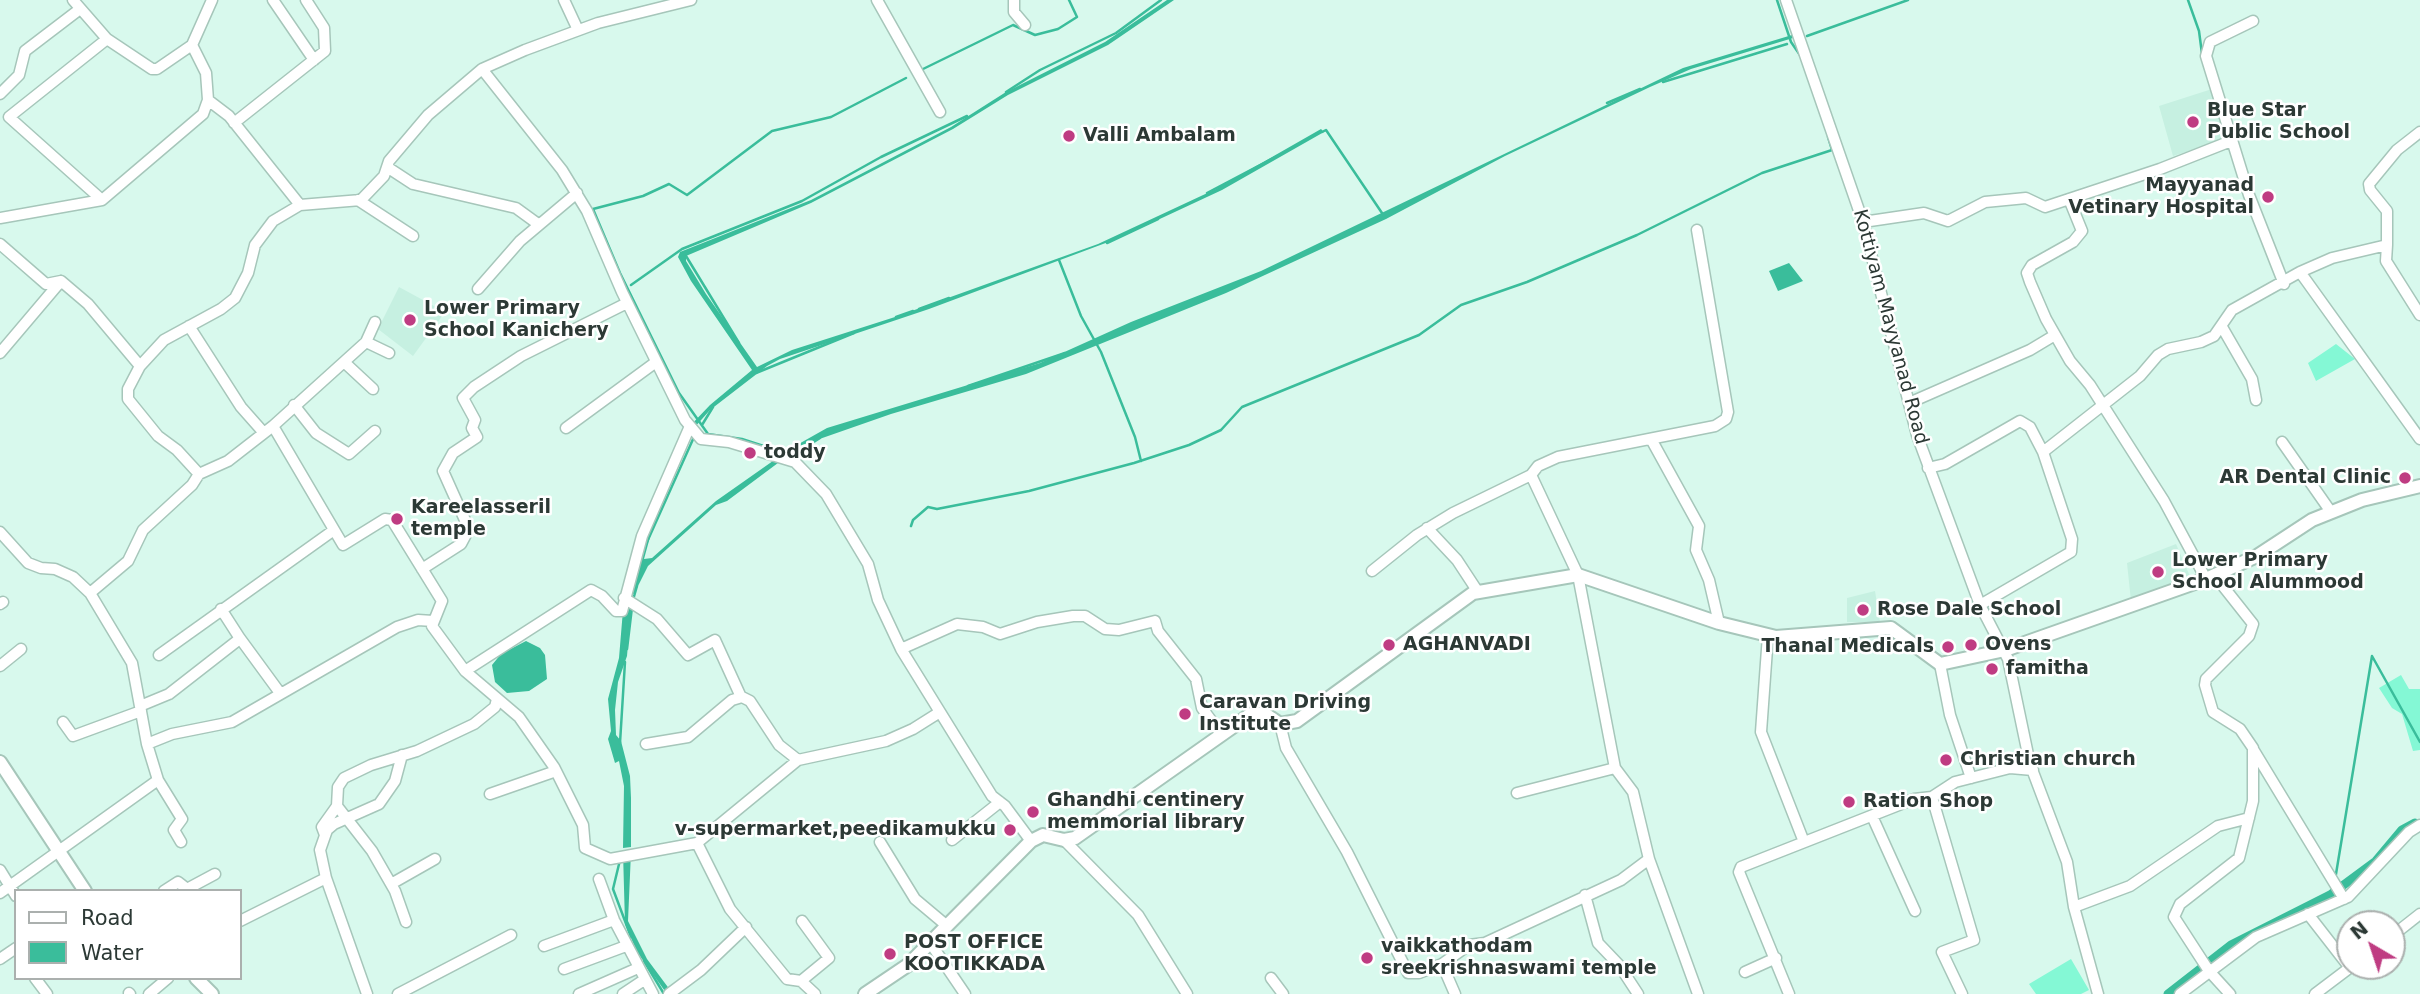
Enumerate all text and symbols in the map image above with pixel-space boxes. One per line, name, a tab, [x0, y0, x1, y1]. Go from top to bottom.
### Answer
place label: Blue Star Public School	[2207, 100, 2350, 144]
marker: Blue Star Public School	[2185, 114, 2201, 130]
place label: Valli Ambalam	[1083, 125, 1236, 147]
marker: Valli Ambalam	[1061, 128, 1077, 144]
place label: Mayyanad Vetinary Hospital	[2068, 175, 2254, 219]
marker: Mayyanad Vetinary Hospital	[2260, 189, 2276, 205]
street label: Kottiyam Mayyanad Road	[1848, 207, 1932, 447]
place label: Lower Primary School Kanichery	[424, 298, 609, 342]
marker: Lower Primary School Kanichery	[402, 312, 418, 328]
place label: toddy	[764, 442, 826, 464]
marker: toddy	[742, 445, 758, 461]
place label: AR Dental Clinic	[2220, 467, 2391, 489]
marker: AR Dental Clinic	[2397, 470, 2413, 486]
place label: Kareelasseril temple	[411, 497, 551, 541]
marker: Kareelasseril temple	[389, 511, 405, 527]
place label: Lower Primary School Alummood	[2172, 550, 2364, 594]
marker: Lower Primary School Alummood	[2150, 564, 2166, 580]
place label: Rose Dale School	[1877, 599, 2061, 621]
marker: Rose Dale School	[1855, 602, 1871, 618]
place label: AGHANVADI	[1403, 634, 1531, 656]
place label: Ovens	[1985, 634, 2051, 656]
place label: Thanal Medicals	[1761, 636, 1934, 658]
marker: AGHANVADI	[1381, 637, 1397, 653]
marker: Ovens	[1963, 637, 1979, 653]
marker: Thanal Medicals	[1940, 639, 1956, 655]
place label: famitha	[2006, 658, 2089, 680]
marker: famitha	[1984, 661, 2000, 677]
place label: Caravan Driving Institute	[1199, 692, 1371, 736]
marker: Caravan Driving Institute	[1177, 706, 1193, 722]
place label: Christian church	[1960, 749, 2136, 771]
marker: Christian church	[1938, 752, 1954, 768]
place label: Ghandhi centinery memmorial library	[1047, 790, 1245, 834]
place label: Ration Shop	[1863, 791, 1993, 813]
marker: Ration Shop	[1841, 794, 1857, 810]
marker: Ghandhi centinery memmorial library	[1025, 804, 1041, 820]
place label: v-supermarket,peedikamukku	[675, 819, 996, 841]
marker: v-supermarket,peedikamukku	[1002, 822, 1018, 838]
legend	[14, 889, 242, 980]
text: Road	[81, 906, 134, 930]
north arrow	[2336, 910, 2406, 980]
text: N	[2346, 917, 2372, 944]
place label: POST OFFICE KOOTIKKADA	[904, 932, 1045, 976]
place label: vaikkathodam sreekrishnaswami temple	[1381, 936, 1657, 980]
text: Water	[81, 941, 143, 965]
marker: POST OFFICE KOOTIKKADA	[882, 946, 898, 962]
marker: vaikkathodam sreekrishnaswami temple	[1359, 950, 1375, 966]

